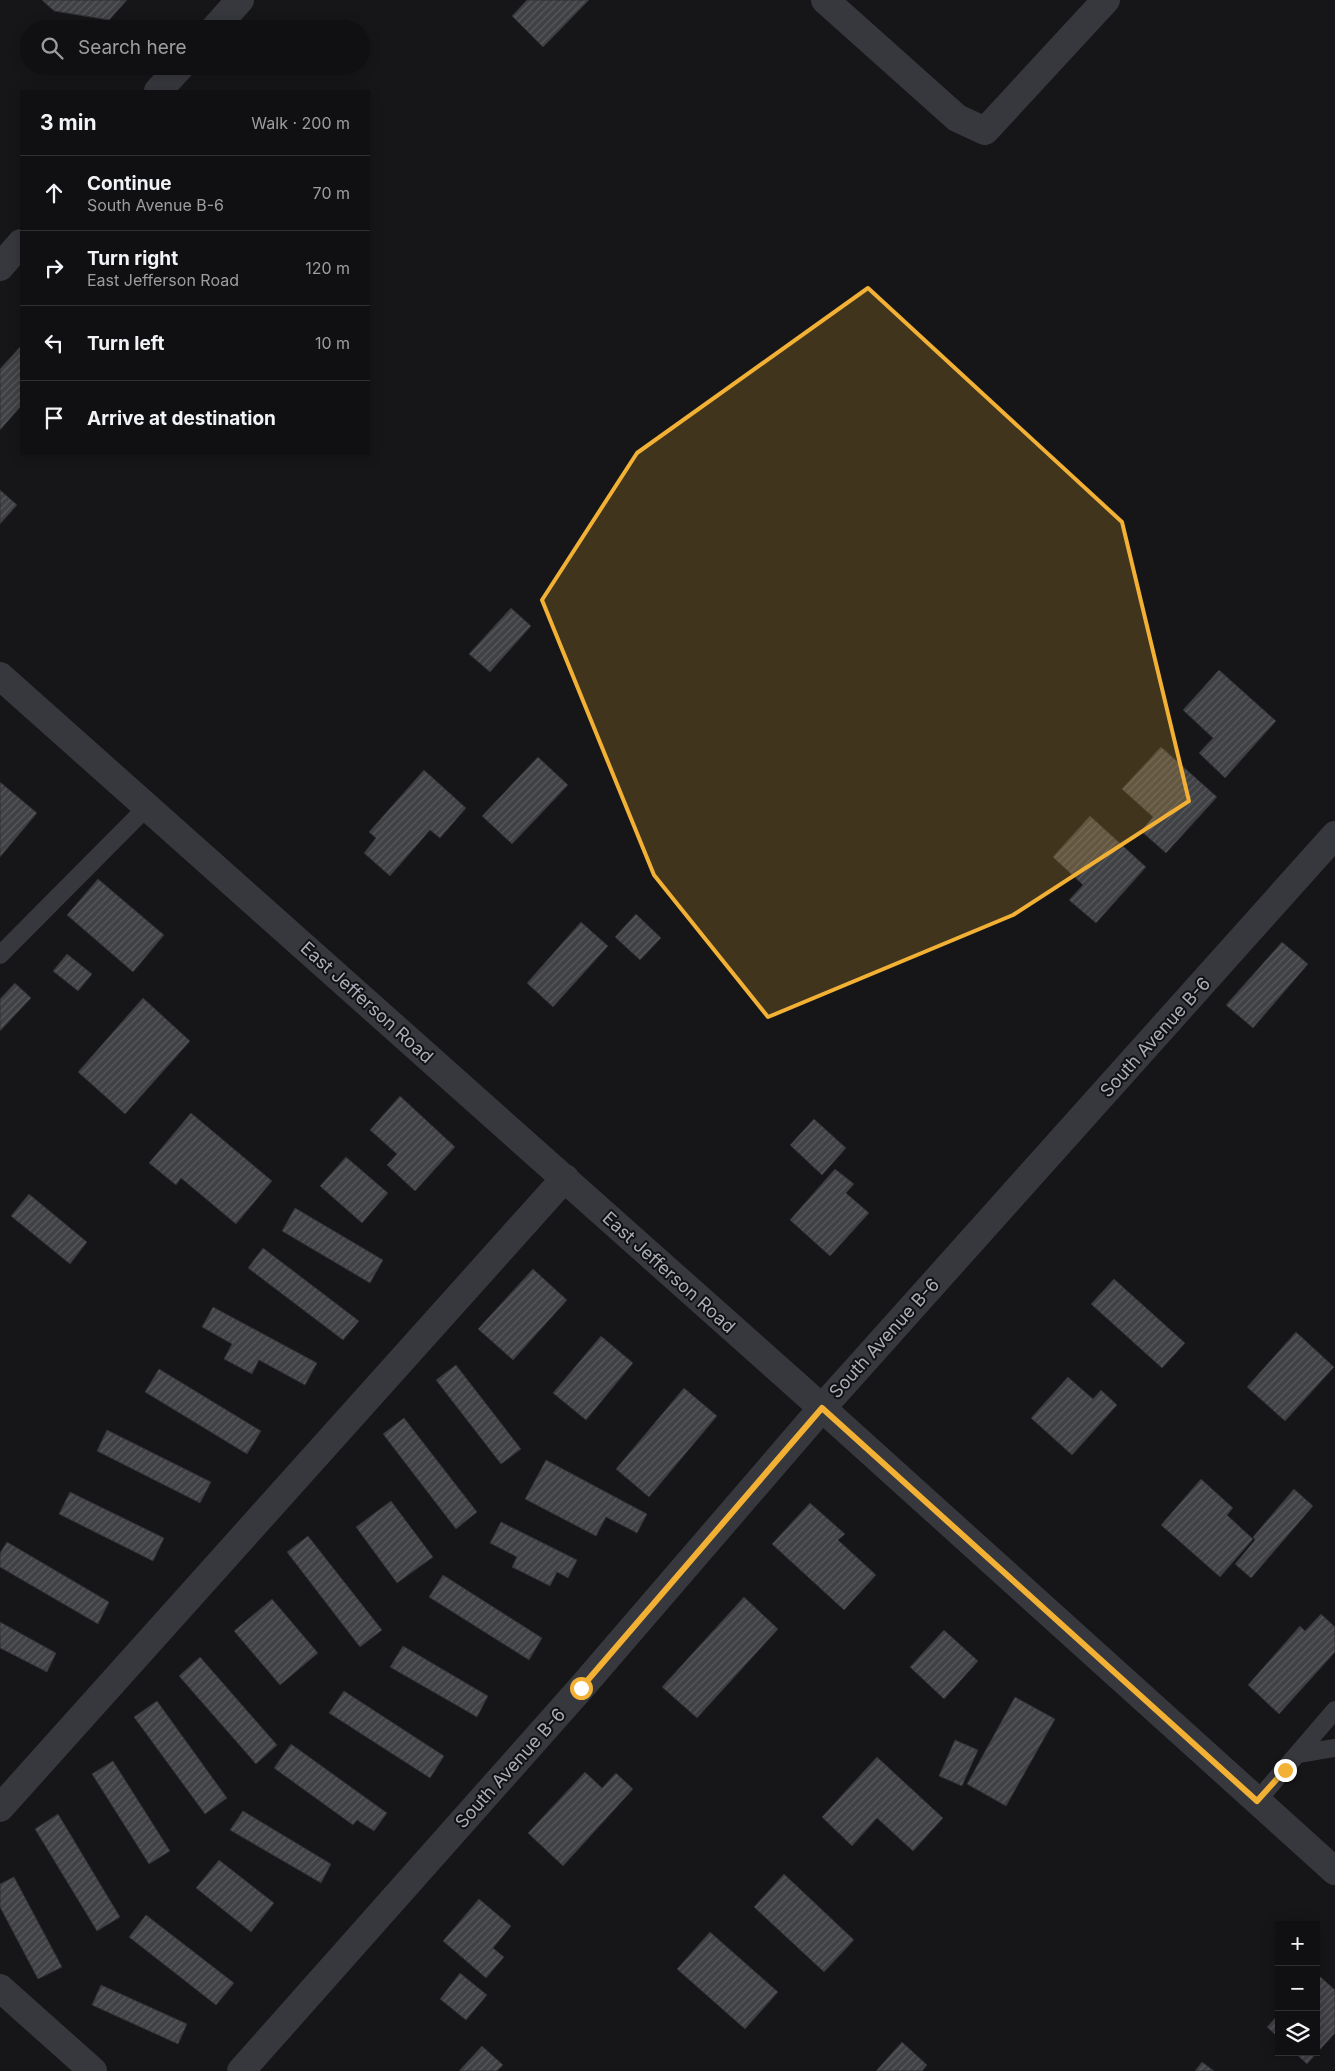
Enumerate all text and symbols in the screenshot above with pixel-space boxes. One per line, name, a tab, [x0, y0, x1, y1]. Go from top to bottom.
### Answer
search box	[20, 20, 370, 75]
icon: search	[38, 34, 66, 62]
text: Search here	[78, 36, 187, 59]
text: 3 min	[40, 110, 96, 135]
text: Walk · 200 m	[251, 113, 350, 133]
text: Continue	[87, 172, 172, 195]
icon: ahead	[40, 179, 68, 207]
text: 70 m	[313, 183, 350, 203]
text: South Avenue B-6	[87, 195, 224, 215]
text: Turn right	[87, 247, 178, 270]
icon: right	[40, 254, 68, 282]
text: 120 m	[305, 258, 350, 278]
text: East Jefferson Road	[87, 270, 239, 290]
icon: left	[40, 329, 68, 357]
text: Turn left	[87, 332, 165, 355]
text: 10 m	[315, 333, 350, 353]
icon: arrive	[40, 404, 68, 432]
text: Arrive at destination	[87, 407, 276, 430]
street label: East Jefferson Road	[296, 937, 438, 1067]
street label: South Avenue B-6	[1096, 973, 1214, 1101]
street label: East Jefferson Road	[598, 1207, 740, 1337]
street label: South Avenue B-6	[825, 1274, 943, 1402]
route start	[570, 1677, 593, 1700]
street label: South Avenue B-6	[451, 1704, 569, 1832]
route end	[1274, 1759, 1297, 1782]
map controls	[1275, 1921, 1320, 2056]
button: +	[1275, 1921, 1320, 1966]
button: −	[1275, 1966, 1320, 2011]
button: layers	[1275, 2011, 1320, 2056]

